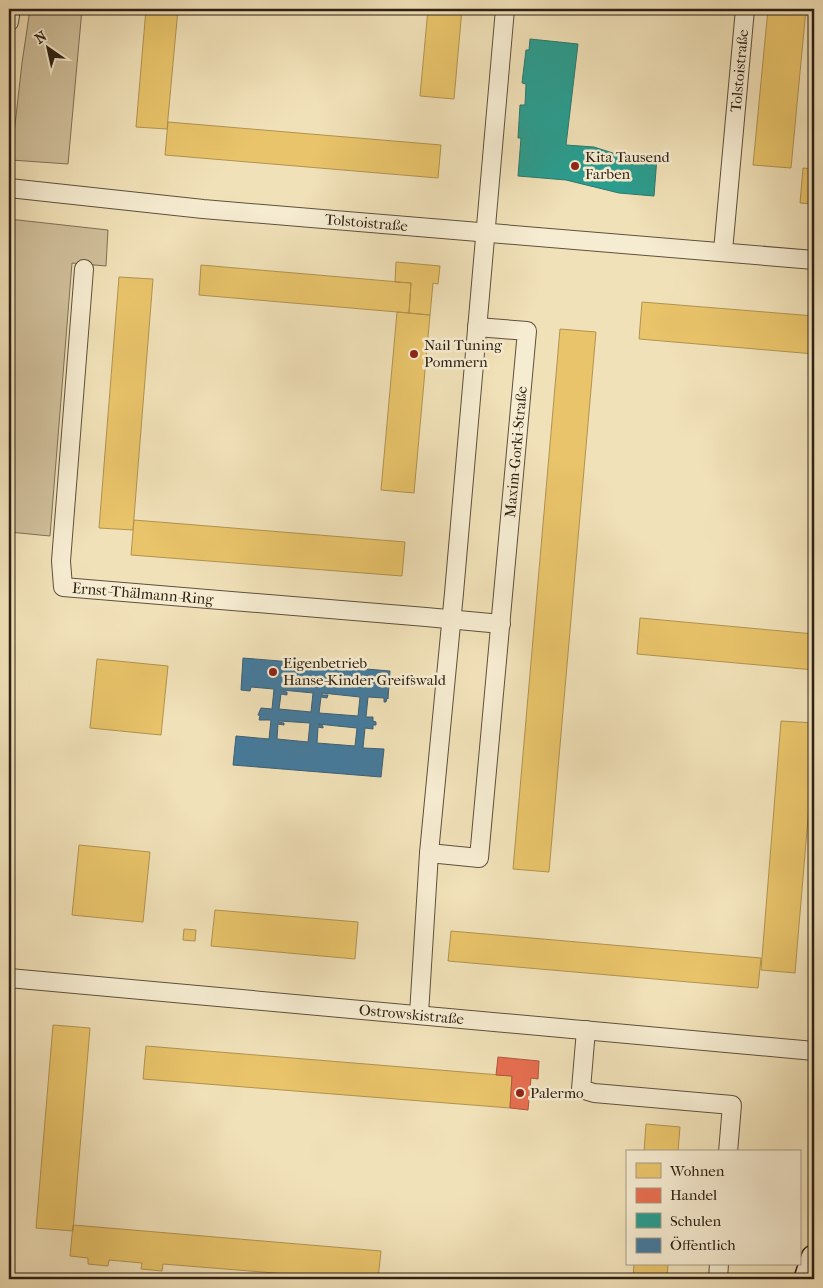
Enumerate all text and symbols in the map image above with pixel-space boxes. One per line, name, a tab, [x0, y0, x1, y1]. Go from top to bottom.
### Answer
north arrow	[22, 22, 72, 72]
text: N	[32, 27, 50, 48]
street label: Tolstoistraße	[727, 28, 752, 113]
place label: Kita Tausend Farben	[585, 148, 671, 183]
marker: Kita Tausend Farben	[569, 160, 581, 172]
street label: Tolstoistraße	[324, 210, 409, 235]
place label: Nail Tuning Pommern	[424, 336, 503, 371]
marker: Nail Tuning Pommern	[408, 348, 420, 360]
street label: Maxim-Gorki-Straße	[501, 385, 531, 518]
street label: Ernst-Thälmann-Ring	[71, 579, 215, 608]
place label: Eigenbetrieb Hanse-Kinder Greifswald	[283, 654, 447, 689]
marker: Eigenbetrieb Hanse-Kinder Greifswald	[267, 666, 279, 678]
street label: Ostrowskistraße	[358, 1001, 465, 1028]
place label: Palermo	[530, 1084, 584, 1102]
marker: Palermo	[514, 1087, 526, 1099]
legend	[626, 1150, 800, 1266]
text: Wohnen	[669, 1162, 725, 1180]
text: Handel	[670, 1186, 717, 1204]
text: Schulen	[670, 1212, 721, 1230]
text: Öffentlich	[670, 1236, 736, 1254]

